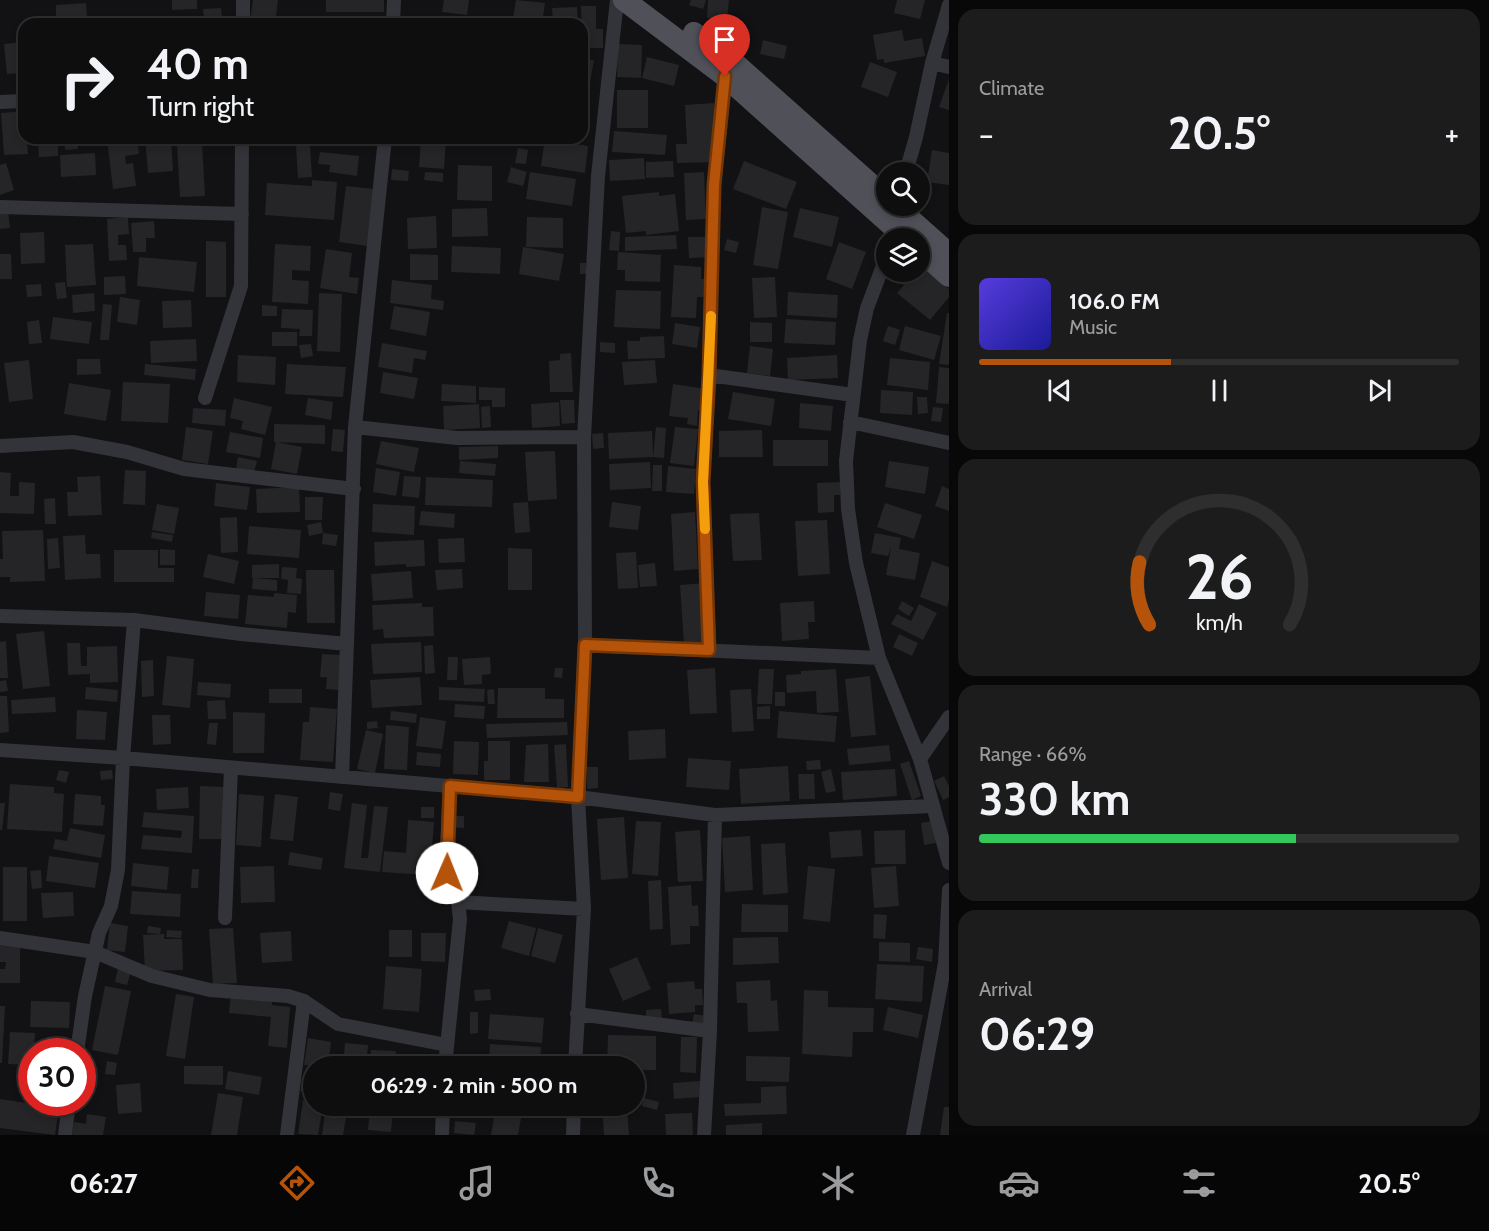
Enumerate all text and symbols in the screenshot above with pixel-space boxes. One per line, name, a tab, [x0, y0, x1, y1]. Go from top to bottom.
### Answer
pin	[699, 14, 750, 76]
icon: arrive	[708, 23, 741, 56]
text: 40 m	[147, 38, 249, 90]
icon: right	[48, 42, 126, 120]
text: Climate	[979, 76, 1044, 100]
text: Turn right	[147, 90, 254, 123]
text: 20.5°	[1168, 106, 1270, 160]
text: −	[979, 114, 994, 154]
text: +	[1444, 114, 1459, 154]
map controls	[876, 162, 930, 282]
button: search	[876, 162, 930, 216]
button: layers	[876, 228, 930, 282]
text: 106.0 FM	[1069, 288, 1160, 315]
text: Music	[1069, 315, 1117, 339]
icon: previous	[1043, 374, 1076, 407]
icon: pause	[1203, 374, 1236, 407]
icon: next	[1363, 374, 1396, 407]
text: 26	[1185, 539, 1253, 615]
text: km/h	[1196, 609, 1242, 635]
text: Range · 66%	[979, 742, 1086, 766]
text: 330 km	[979, 772, 1130, 826]
position arrow	[415, 841, 479, 905]
text: Arrival	[979, 977, 1032, 1001]
text: 06:29	[979, 1007, 1095, 1061]
speed limit sign: 30	[18, 1038, 96, 1116]
text: 06:29 · 2 min · 500 m	[371, 1072, 577, 1099]
icon: directions	[276, 1162, 318, 1204]
icon: music	[456, 1162, 498, 1204]
icon: phone	[637, 1162, 679, 1204]
icon: climate	[817, 1162, 859, 1204]
icon: car	[998, 1162, 1040, 1204]
icon: filters	[1178, 1162, 1220, 1204]
text: 06:27	[69, 1167, 138, 1200]
text: 20.5°	[1358, 1167, 1420, 1200]

